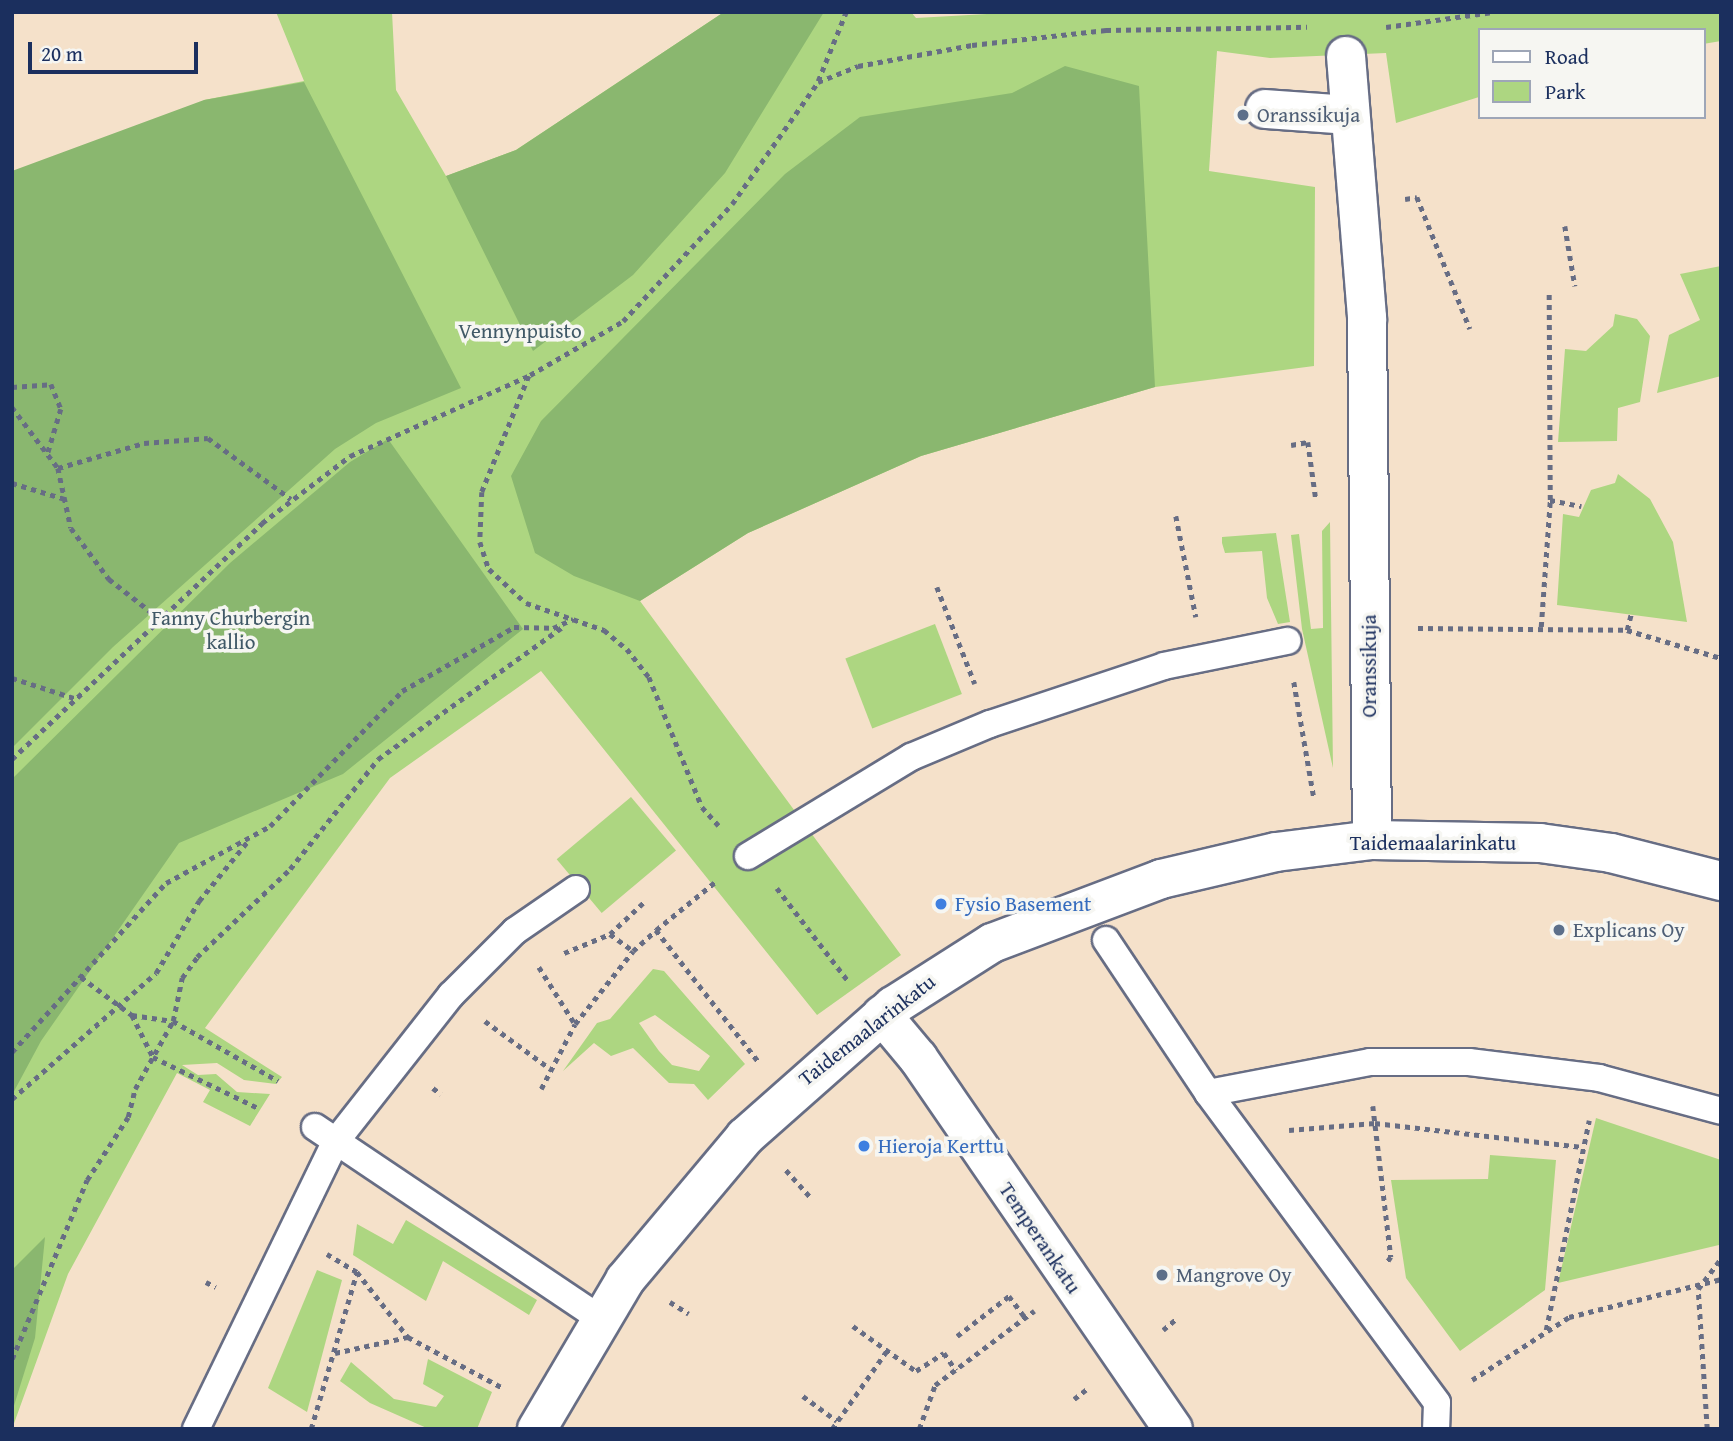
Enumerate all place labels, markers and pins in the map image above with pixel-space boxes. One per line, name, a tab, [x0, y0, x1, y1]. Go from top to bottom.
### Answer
place label: Oranssikuja	[1257, 102, 1360, 128]
marker: Oranssikuja	[1235, 107, 1251, 123]
place label: Fysio Basement	[955, 891, 1092, 917]
marker: Fysio Basement	[933, 896, 949, 912]
place label: Explicans Oy	[1573, 917, 1685, 943]
marker: Explicans Oy	[1551, 922, 1567, 938]
place label: Hieroja Kerttu	[878, 1133, 1004, 1159]
marker: Hieroja Kerttu	[856, 1138, 872, 1154]
place label: Mangrove Oy	[1176, 1262, 1292, 1288]
marker: Mangrove Oy	[1154, 1267, 1170, 1283]

